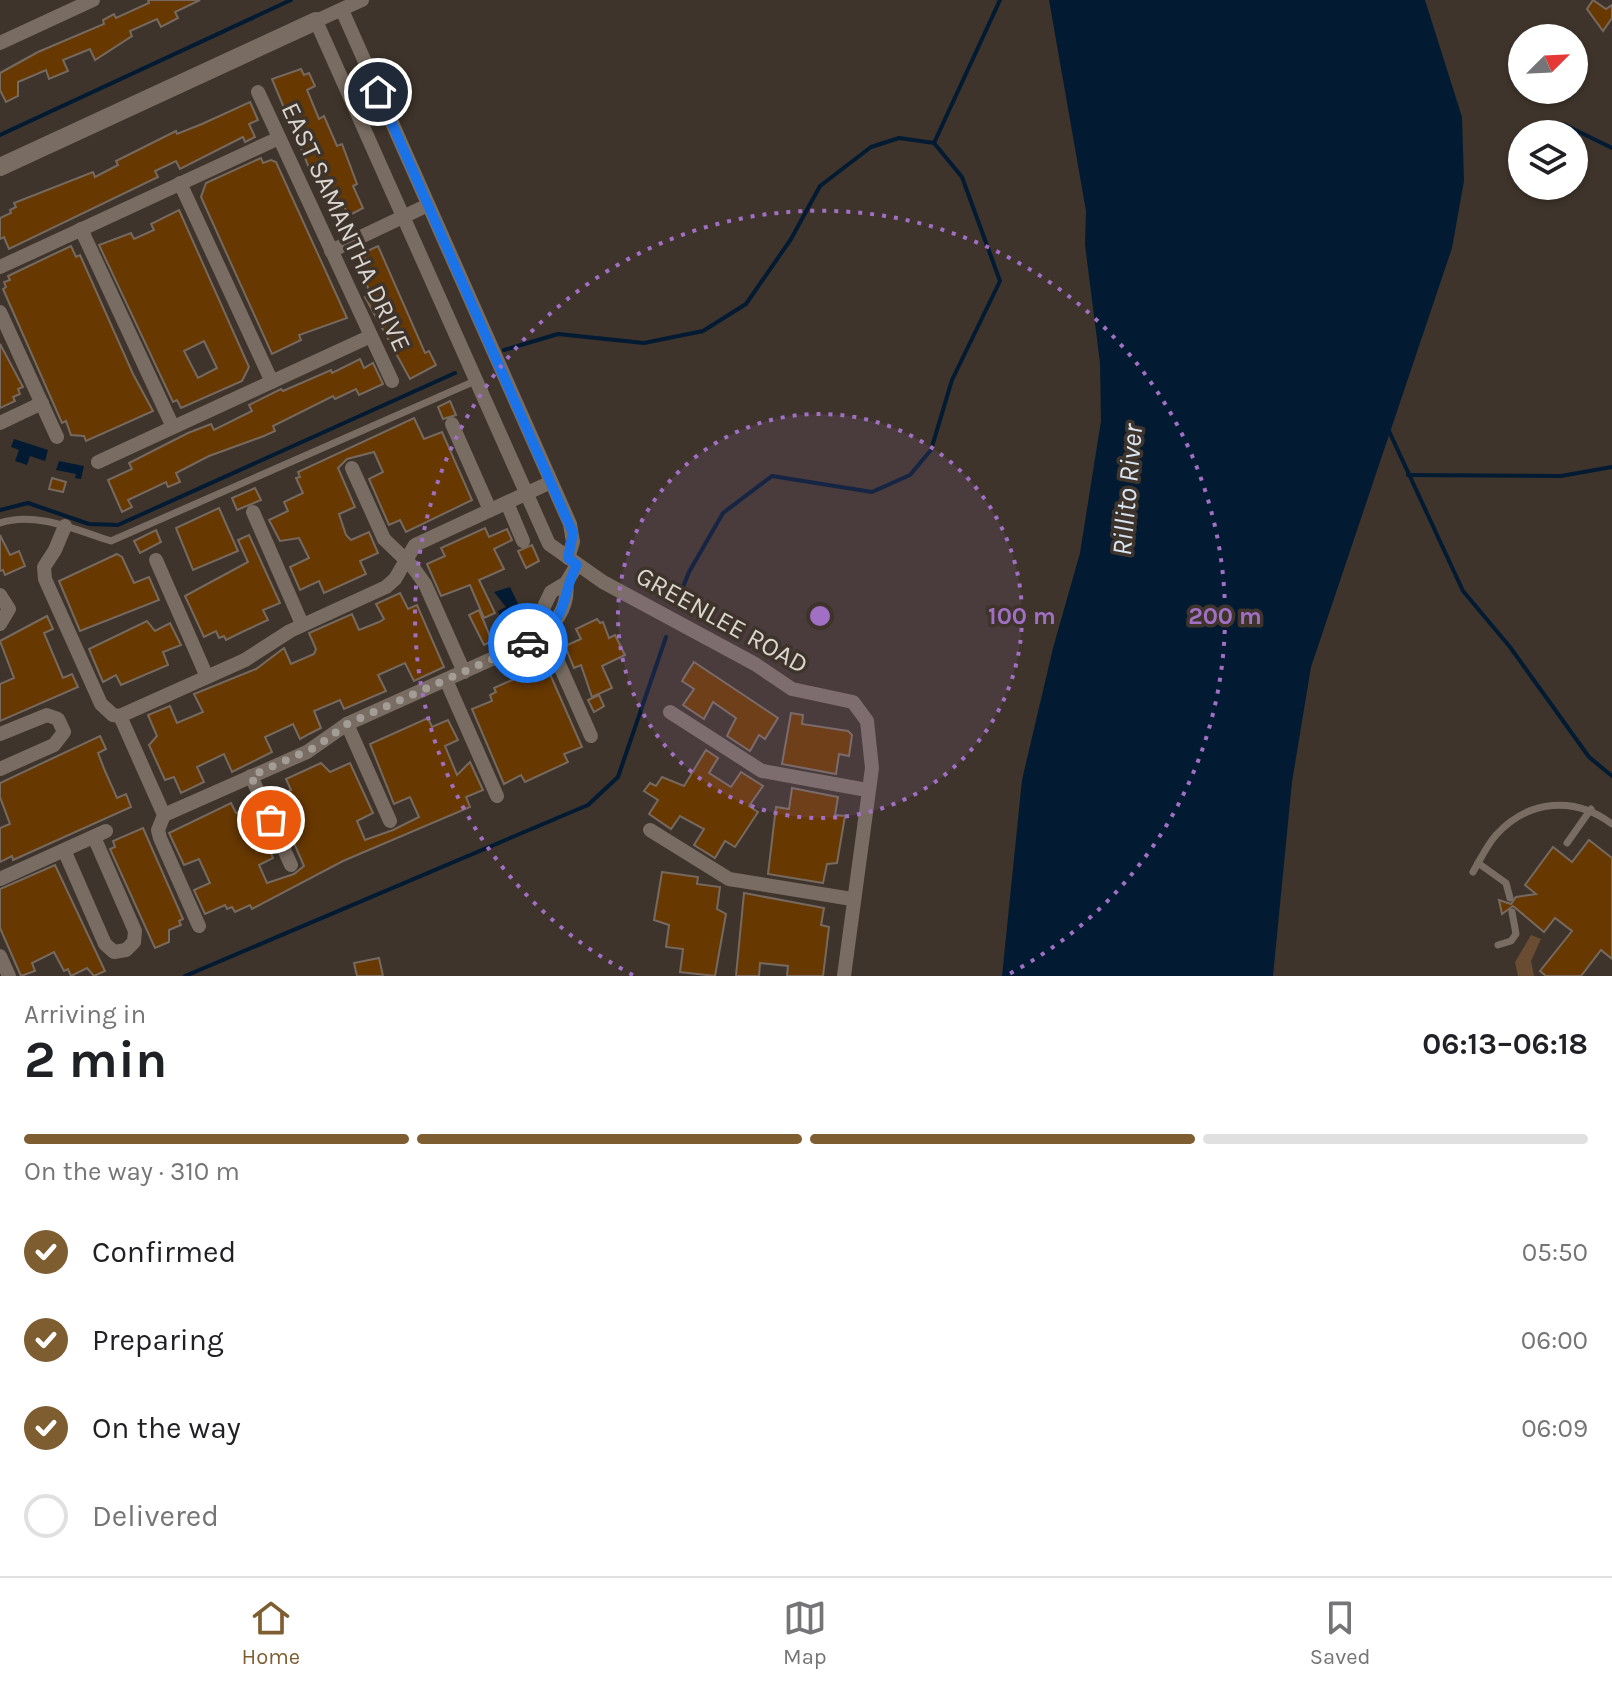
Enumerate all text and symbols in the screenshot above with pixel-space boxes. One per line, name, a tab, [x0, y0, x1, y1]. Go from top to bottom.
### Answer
north arrow	[1508, 24, 1588, 104]
map controls	[1508, 24, 1588, 200]
pin	[344, 58, 412, 126]
icon: home	[356, 70, 400, 114]
street label: EAST SAMANTHA DRIVE	[275, 98, 417, 356]
button: layers	[1508, 120, 1588, 200]
water label: Rillito River	[1105, 421, 1149, 557]
street label: GREENLEE ROAD	[631, 560, 813, 680]
centre of rings	[806, 602, 834, 630]
text: 100 m	[988, 602, 1056, 630]
text: 200 m	[1188, 602, 1262, 630]
courier	[488, 603, 568, 683]
icon: car	[506, 621, 550, 665]
pin	[237, 786, 305, 854]
icon: bag	[249, 798, 293, 842]
text: Arriving in	[24, 999, 146, 1030]
text: 06:13–06:18	[1422, 1026, 1588, 1062]
text: 2 min	[24, 1029, 167, 1090]
text: On the way · 310 m	[24, 1156, 240, 1187]
icon: check	[24, 1230, 68, 1274]
text: Confirmed	[92, 1234, 236, 1270]
text: 05:50	[1522, 1237, 1588, 1268]
icon: check	[24, 1318, 68, 1362]
text: Preparing	[92, 1322, 224, 1358]
text: 06:00	[1521, 1325, 1588, 1356]
icon: check	[24, 1406, 68, 1450]
text: On the way	[92, 1410, 241, 1446]
text: 06:09	[1521, 1413, 1588, 1444]
text: Delivered	[92, 1498, 219, 1534]
tab: Home	[241, 1596, 300, 1670]
tab: Map	[783, 1596, 827, 1670]
tab: Saved	[1310, 1596, 1371, 1670]

